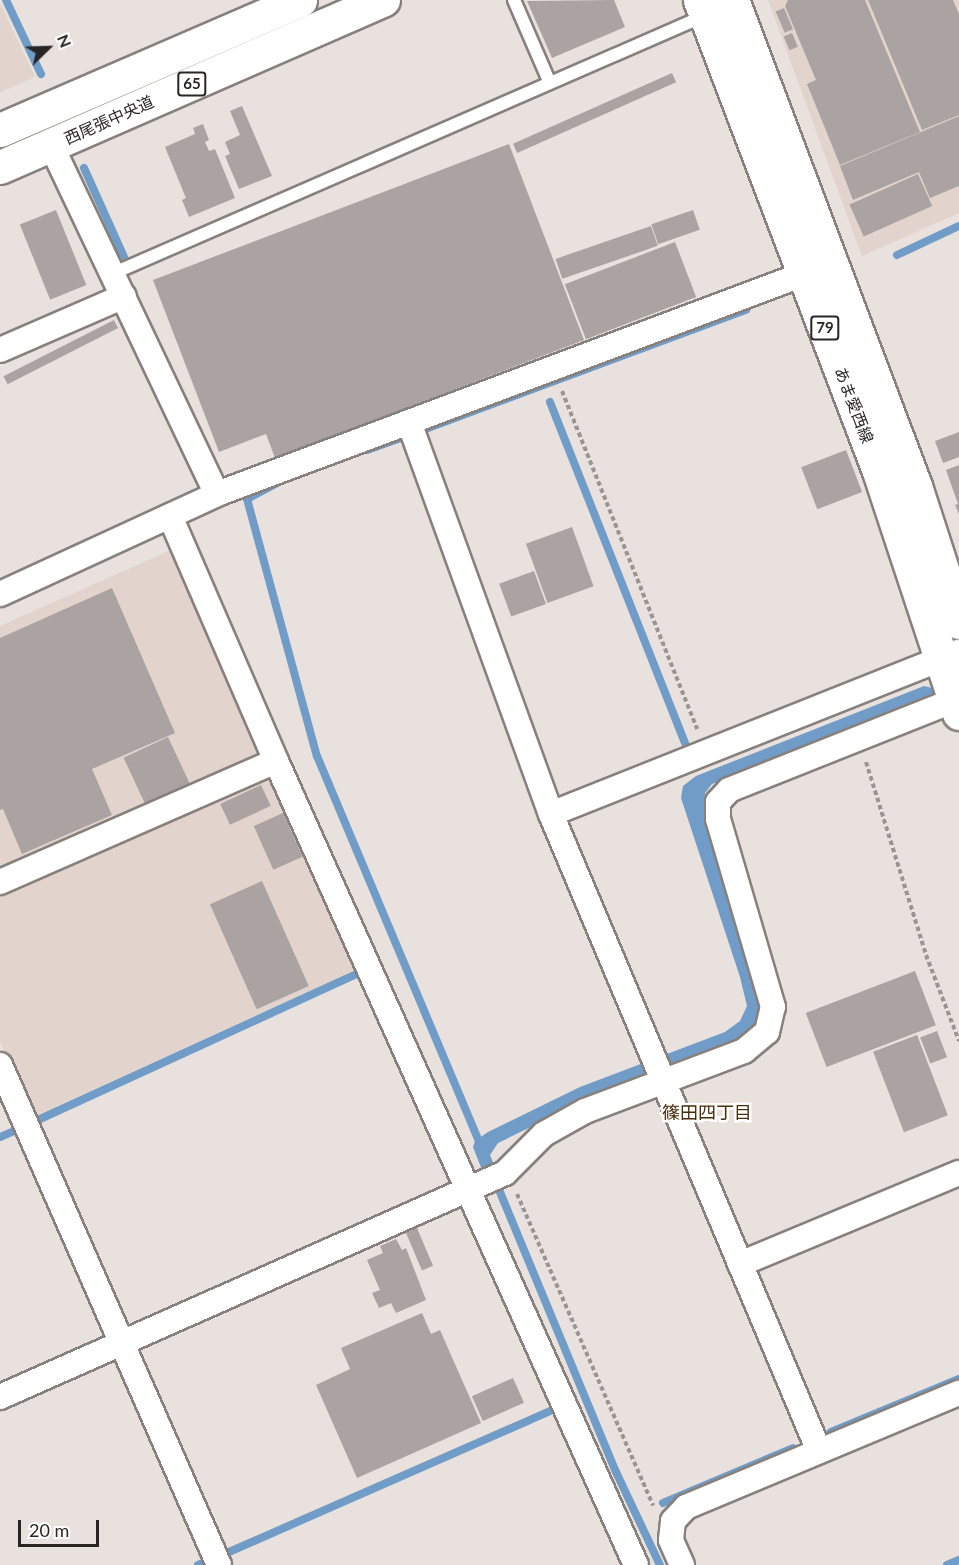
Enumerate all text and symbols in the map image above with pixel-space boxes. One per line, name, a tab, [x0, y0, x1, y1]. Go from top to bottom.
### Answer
north arrow	[18, 18, 78, 78]
text: N	[54, 31, 76, 50]
road number: 65	[177, 72, 207, 96]
street label: 西尾張中央道	[61, 92, 157, 148]
road number: 79	[810, 316, 840, 340]
street label: あま愛西線	[831, 364, 877, 446]
district label: 篠田四丁目	[662, 1101, 752, 1123]
scale bar	[21, 1508, 102, 1546]
text: 20 m	[29, 1519, 69, 1541]

